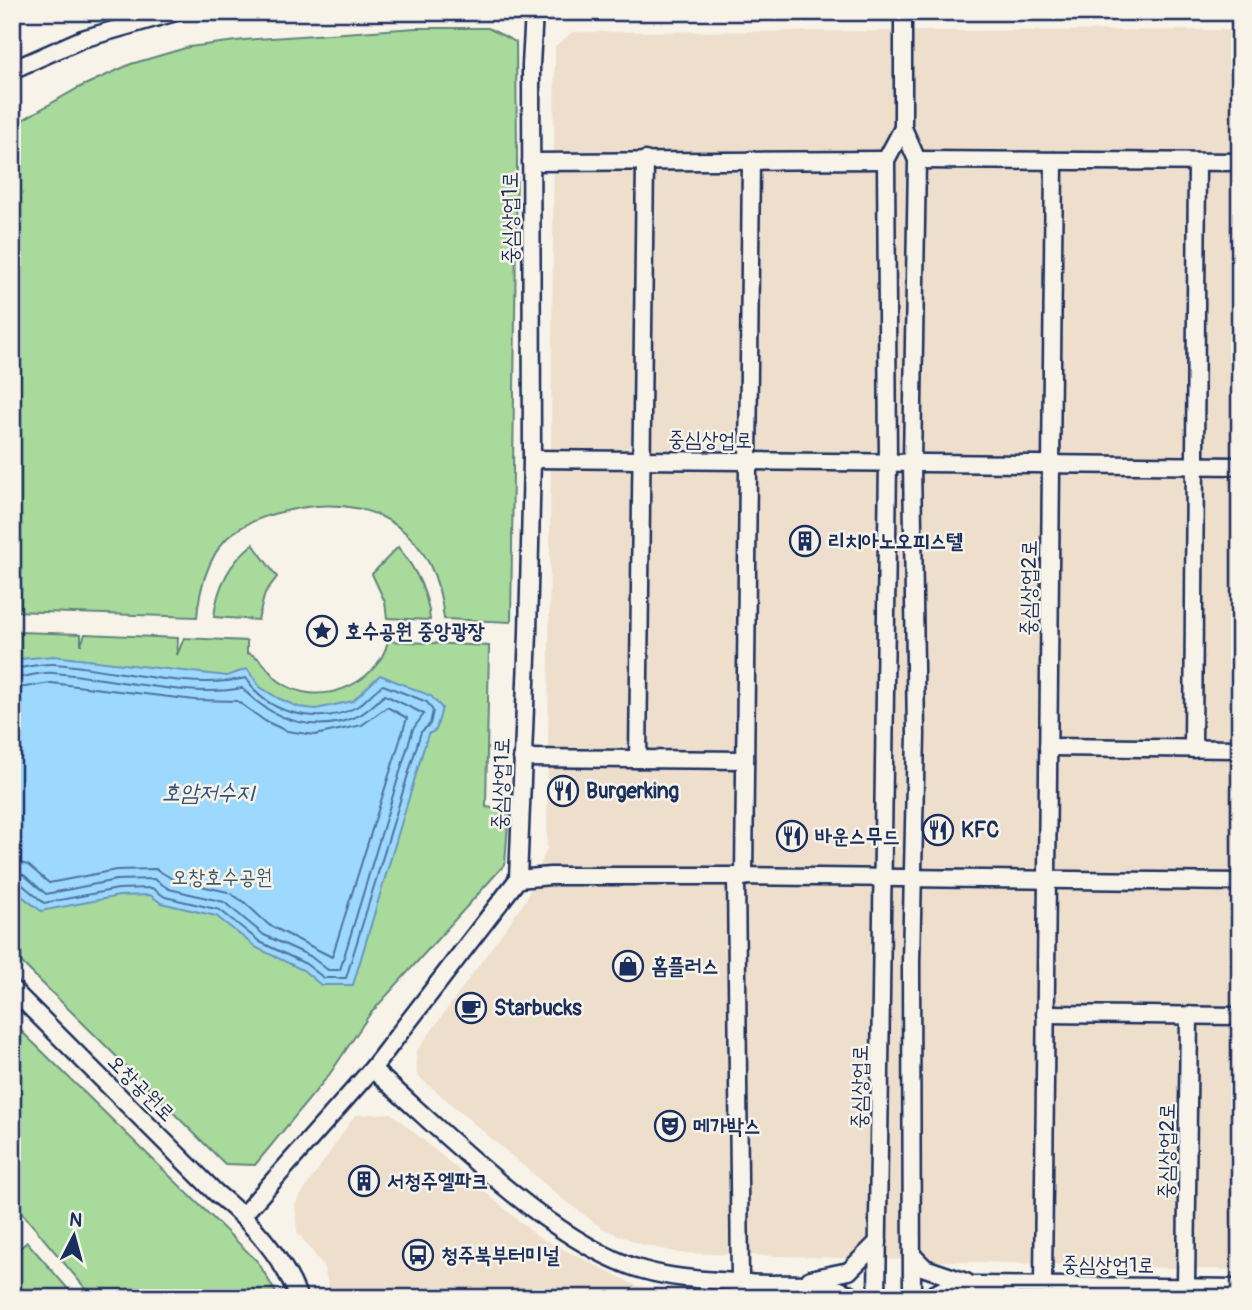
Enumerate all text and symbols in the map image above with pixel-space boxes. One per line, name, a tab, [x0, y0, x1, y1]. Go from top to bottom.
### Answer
street label: 중심상업1로	[497, 172, 524, 264]
street label: 중심상업로	[668, 426, 752, 454]
building icon: 리치아노오피스텔	[788, 524, 822, 558]
place label: 리치아노오피스텔	[828, 528, 963, 555]
street label: 중심상업2로	[1015, 540, 1043, 636]
place icon: 호수공원 중앙광장	[305, 614, 339, 648]
place label: 호수공원 중앙광장	[345, 618, 485, 645]
street label: 중심상업1로	[486, 737, 516, 831]
restaurant icon: Burgerking	[546, 774, 580, 808]
water label: 호암저수지	[162, 778, 257, 807]
place label: Burgerking	[586, 778, 680, 805]
restaurant icon: KFC	[921, 813, 955, 847]
place label: KFC	[961, 817, 999, 844]
restaurant icon: 바운스무드	[775, 819, 809, 853]
place label: 바운스무드	[815, 823, 900, 850]
park label: 오창호수공원	[171, 864, 273, 891]
shop icon: 홈플러스	[611, 949, 645, 983]
place label: 홈플러스	[651, 953, 719, 980]
cafe icon: Starbucks	[454, 991, 488, 1025]
place label: Starbucks	[494, 995, 582, 1022]
street label: 중심상업로	[846, 1045, 874, 1129]
street label: 오창공원로	[102, 1049, 180, 1127]
street label: 중심상업2로	[1153, 1103, 1181, 1199]
theatre icon: 메가박스	[653, 1109, 687, 1143]
place label: 메가박스	[693, 1113, 761, 1140]
building icon: 서청주엘파크	[347, 1164, 381, 1198]
place label: 서청주엘파크	[387, 1168, 488, 1195]
north arrow	[38, 1202, 108, 1272]
text: N	[68, 1207, 83, 1233]
bus stop icon: 청주북부터미널	[401, 1238, 435, 1272]
place label: 청주북부터미널	[441, 1242, 559, 1269]
street label: 중심상업1로	[1061, 1251, 1155, 1279]

